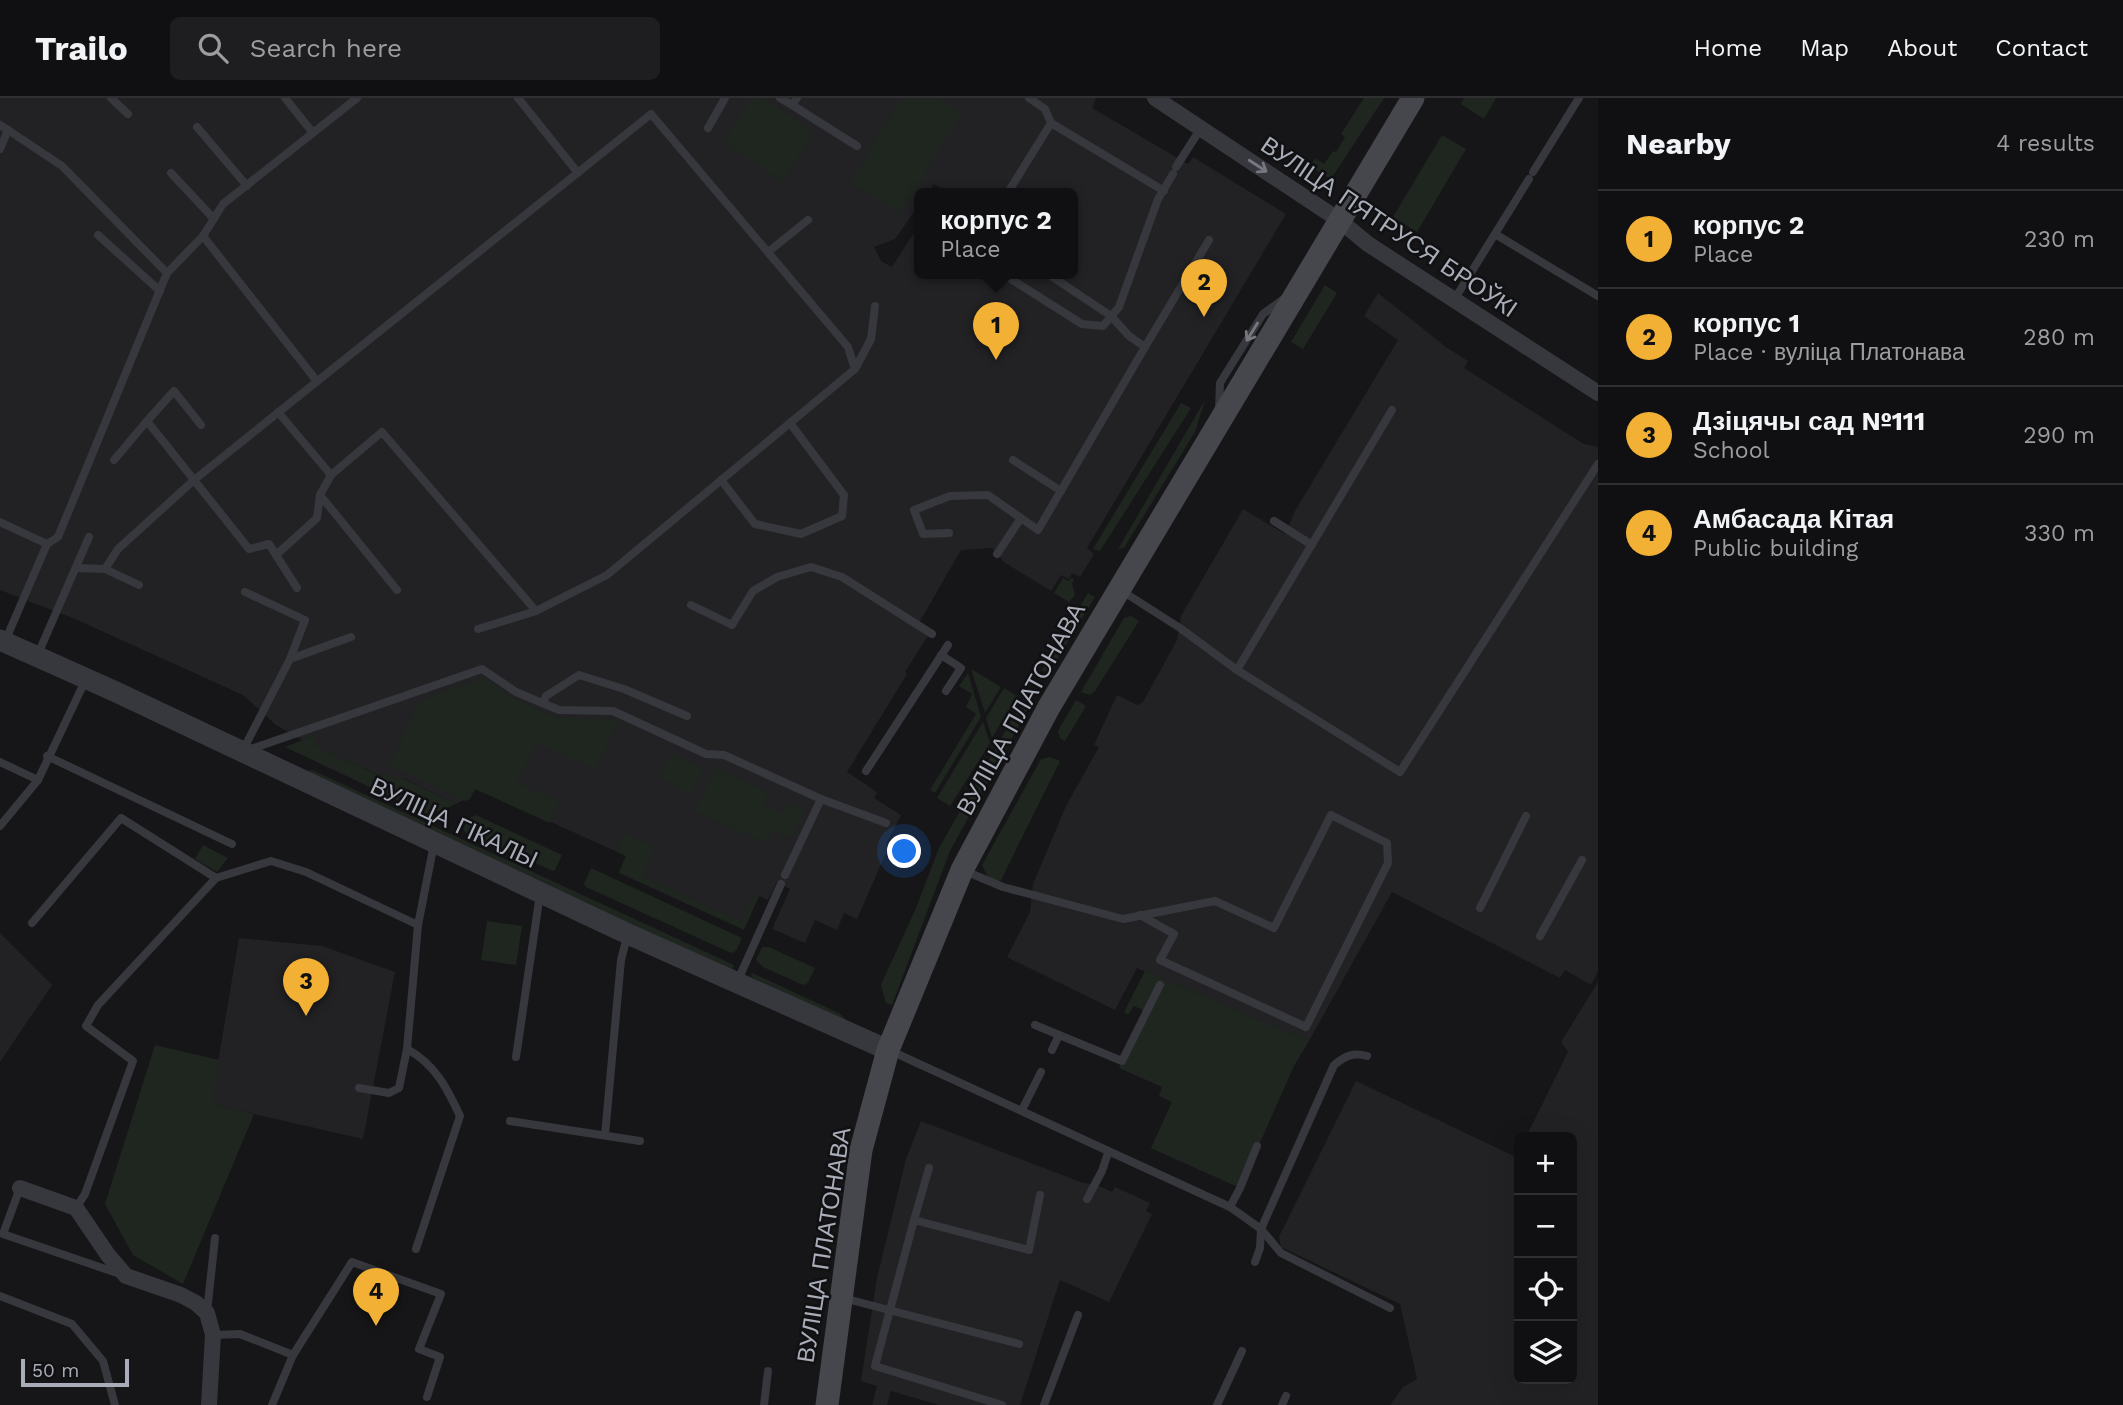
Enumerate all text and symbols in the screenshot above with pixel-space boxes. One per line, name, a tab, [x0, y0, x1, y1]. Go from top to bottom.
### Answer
search box	[170, 17, 660, 80]
text: Trailo	[35, 29, 128, 68]
icon: search	[194, 29, 232, 67]
text: Search here	[250, 33, 402, 63]
text: Home	[1694, 34, 1762, 62]
text: Map	[1800, 34, 1849, 62]
text: About	[1887, 34, 1957, 62]
text: Contact	[1995, 34, 2088, 62]
text: Nearby	[1626, 126, 1731, 161]
text: 4 results	[1996, 130, 2095, 157]
street label: ВУЛІЦА ПЯТРУСЯ БРОЎКІ	[1256, 131, 1522, 323]
one-way arrow	[1248, 158, 1267, 173]
popup	[914, 188, 1078, 279]
text: корпус 2	[940, 205, 1052, 235]
text: корпус 2	[1693, 210, 1804, 240]
text: 1	[1644, 226, 1654, 253]
text: 230 m	[2024, 226, 2095, 253]
text: Place	[940, 236, 1001, 263]
text: Place	[1693, 241, 1753, 268]
pin: 2	[1181, 259, 1227, 317]
pin: 1	[973, 302, 1019, 360]
text: корпус 1	[1693, 308, 1800, 338]
one-way arrow	[1245, 322, 1259, 342]
text: 2	[1642, 324, 1656, 351]
text: 280 m	[2023, 324, 2095, 351]
text: Place · вуліца Платонава	[1693, 339, 1965, 366]
text: Дзіцячы сад №111	[1693, 406, 1925, 436]
text: 3	[1642, 422, 1656, 449]
text: 290 m	[2023, 422, 2095, 449]
text: School	[1693, 437, 1770, 464]
text: Амбасада Кітая	[1693, 504, 1894, 534]
text: 4	[1642, 520, 1656, 547]
text: 330 m	[2024, 520, 2095, 547]
text: Public building	[1693, 535, 1858, 562]
street label: ВУЛІЦА ПЛАТОНАВА	[951, 598, 1091, 820]
street label: ВУЛІЦА ГІКАЛЫ	[366, 772, 542, 874]
your location	[887, 834, 921, 868]
pin: 3	[283, 958, 329, 1016]
street label: ВУЛІЦА ПЛАТОНАВА	[792, 1125, 856, 1365]
map controls	[1514, 1132, 1577, 1384]
button: +	[1514, 1132, 1577, 1195]
button: −	[1514, 1195, 1577, 1258]
button: locate	[1514, 1258, 1577, 1321]
pin: 4	[353, 1268, 399, 1326]
button: layers	[1514, 1321, 1577, 1384]
scale bar	[21, 1356, 130, 1388]
text: 50 m	[32, 1359, 79, 1382]

